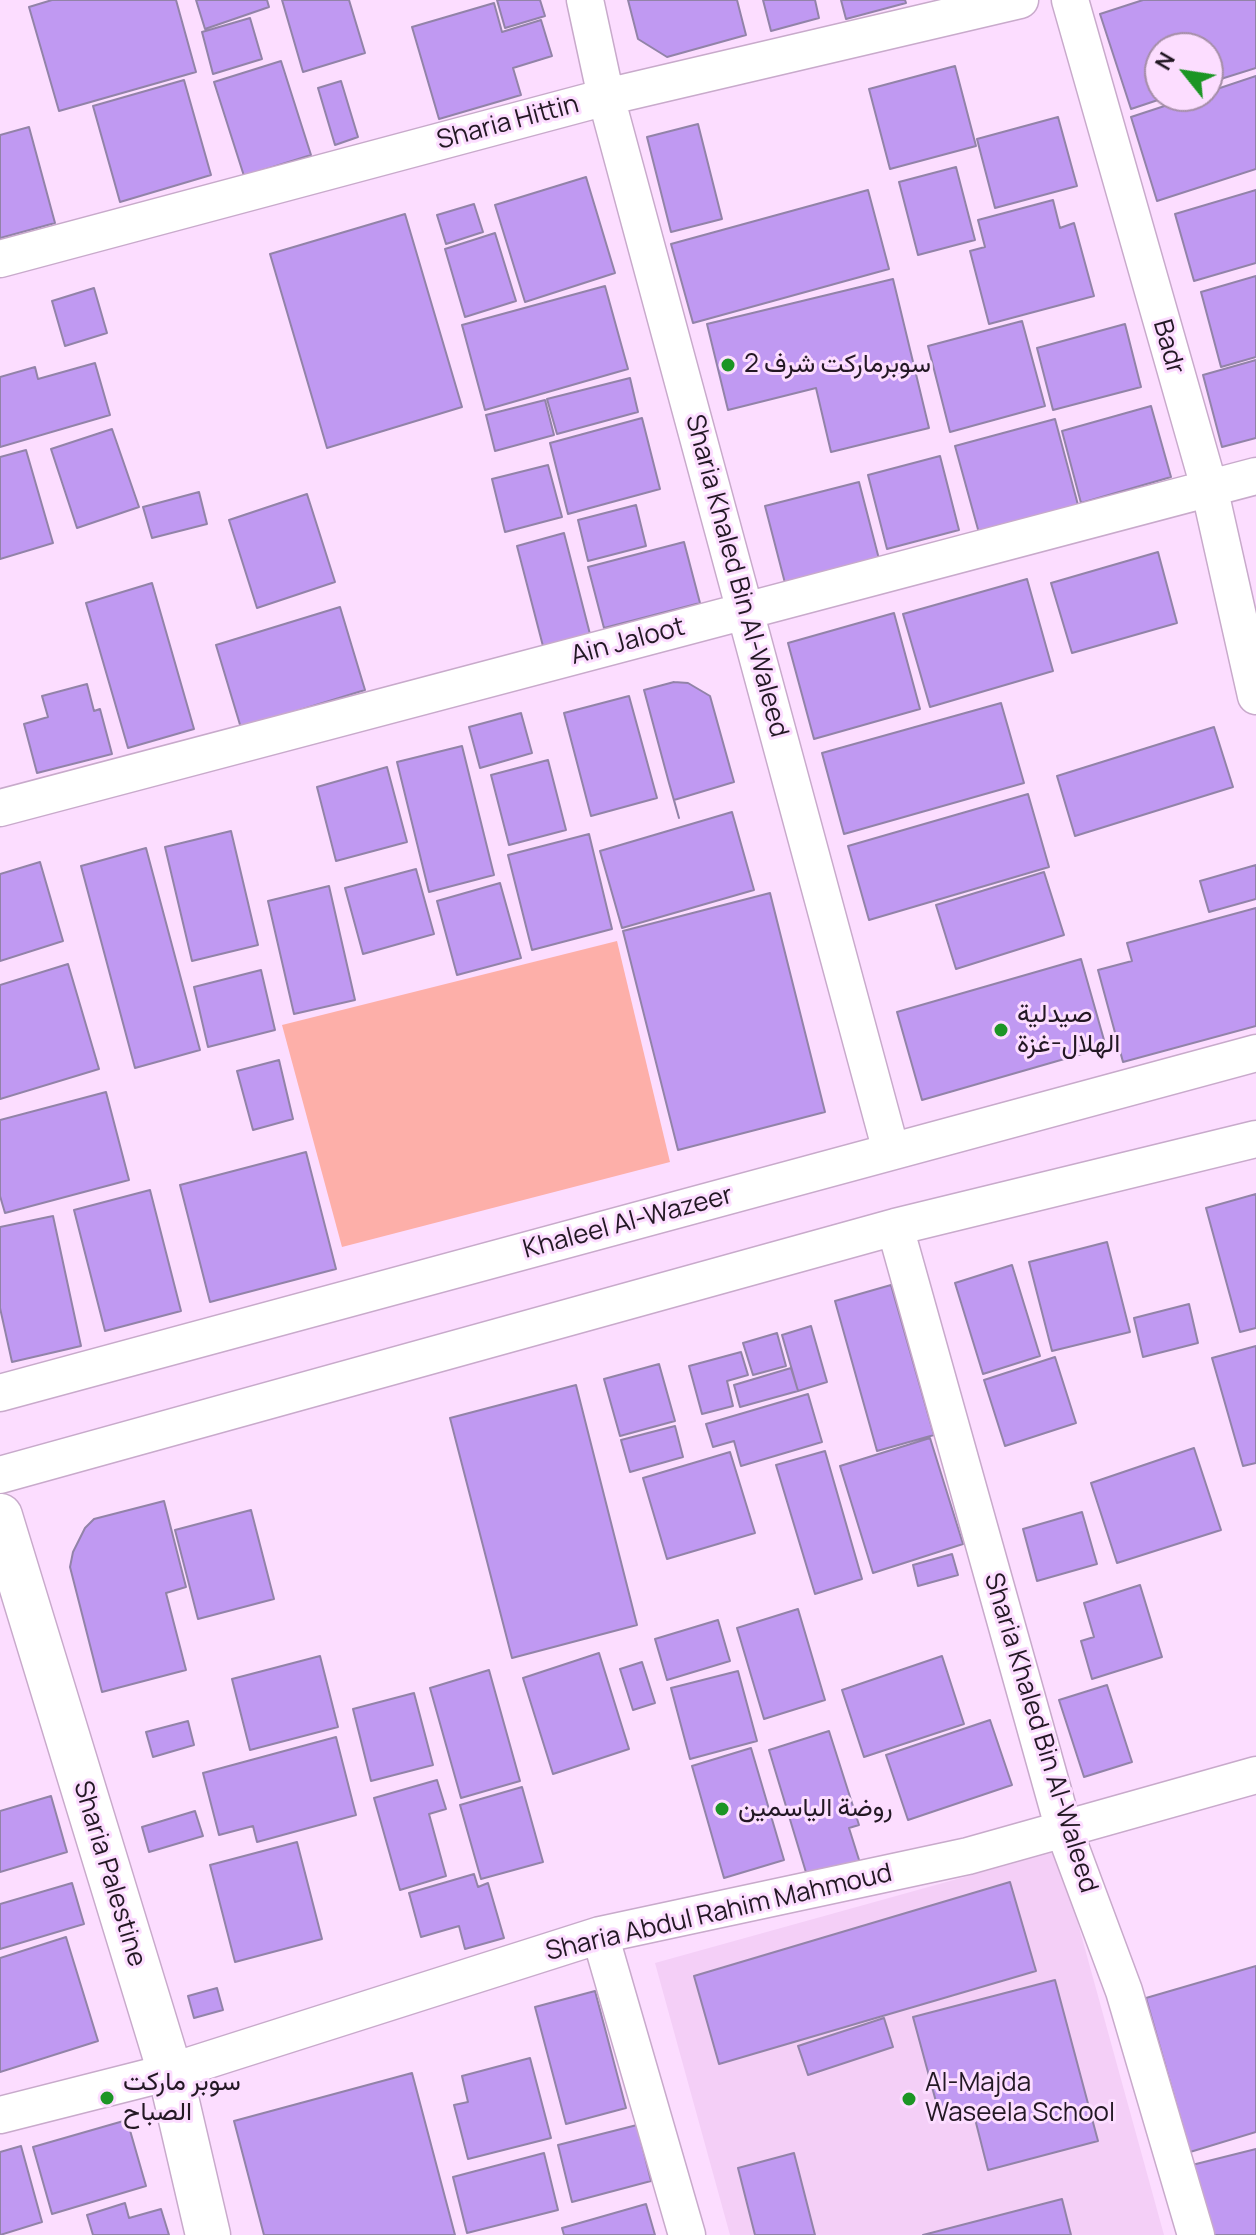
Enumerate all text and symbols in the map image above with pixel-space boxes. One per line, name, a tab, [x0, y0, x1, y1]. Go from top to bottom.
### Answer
north arrow	[1144, 32, 1224, 112]
text: N	[1148, 47, 1182, 75]
street label: Sharia Hittin	[434, 89, 582, 157]
street label: Badr	[1145, 316, 1191, 378]
place label: سوبرماركت شرف 2	[744, 349, 931, 381]
marker: سوبرماركت شرف 2	[719, 356, 737, 374]
street label: Sharia Khaled Bin Al-Waleed	[678, 411, 794, 741]
street label: Ain Jaloot	[567, 612, 689, 672]
place label: صيدلية الهلال-غزة	[1017, 999, 1120, 1060]
marker: صيدلية الهلال-غزة	[992, 1021, 1010, 1039]
street label: Khaleel Al-Wazeer	[520, 1180, 736, 1266]
street label: Sharia Khaled Bin Al-Waleed	[976, 1569, 1104, 1897]
street label: Sharia Palestine	[66, 1777, 152, 1971]
place label: روضة الياسمين	[738, 1793, 893, 1825]
marker: روضة الياسمين	[713, 1800, 731, 1818]
street label: Sharia Abdul Rahim Mahmoud	[543, 1858, 895, 1968]
place label: سوبر ماركت الصباح	[123, 2067, 241, 2128]
place label: Al-Majda Waseela School	[925, 2068, 1115, 2130]
marker: سوبر ماركت الصباح	[98, 2089, 116, 2107]
marker: Al-Majda Waseela School	[900, 2090, 918, 2108]

